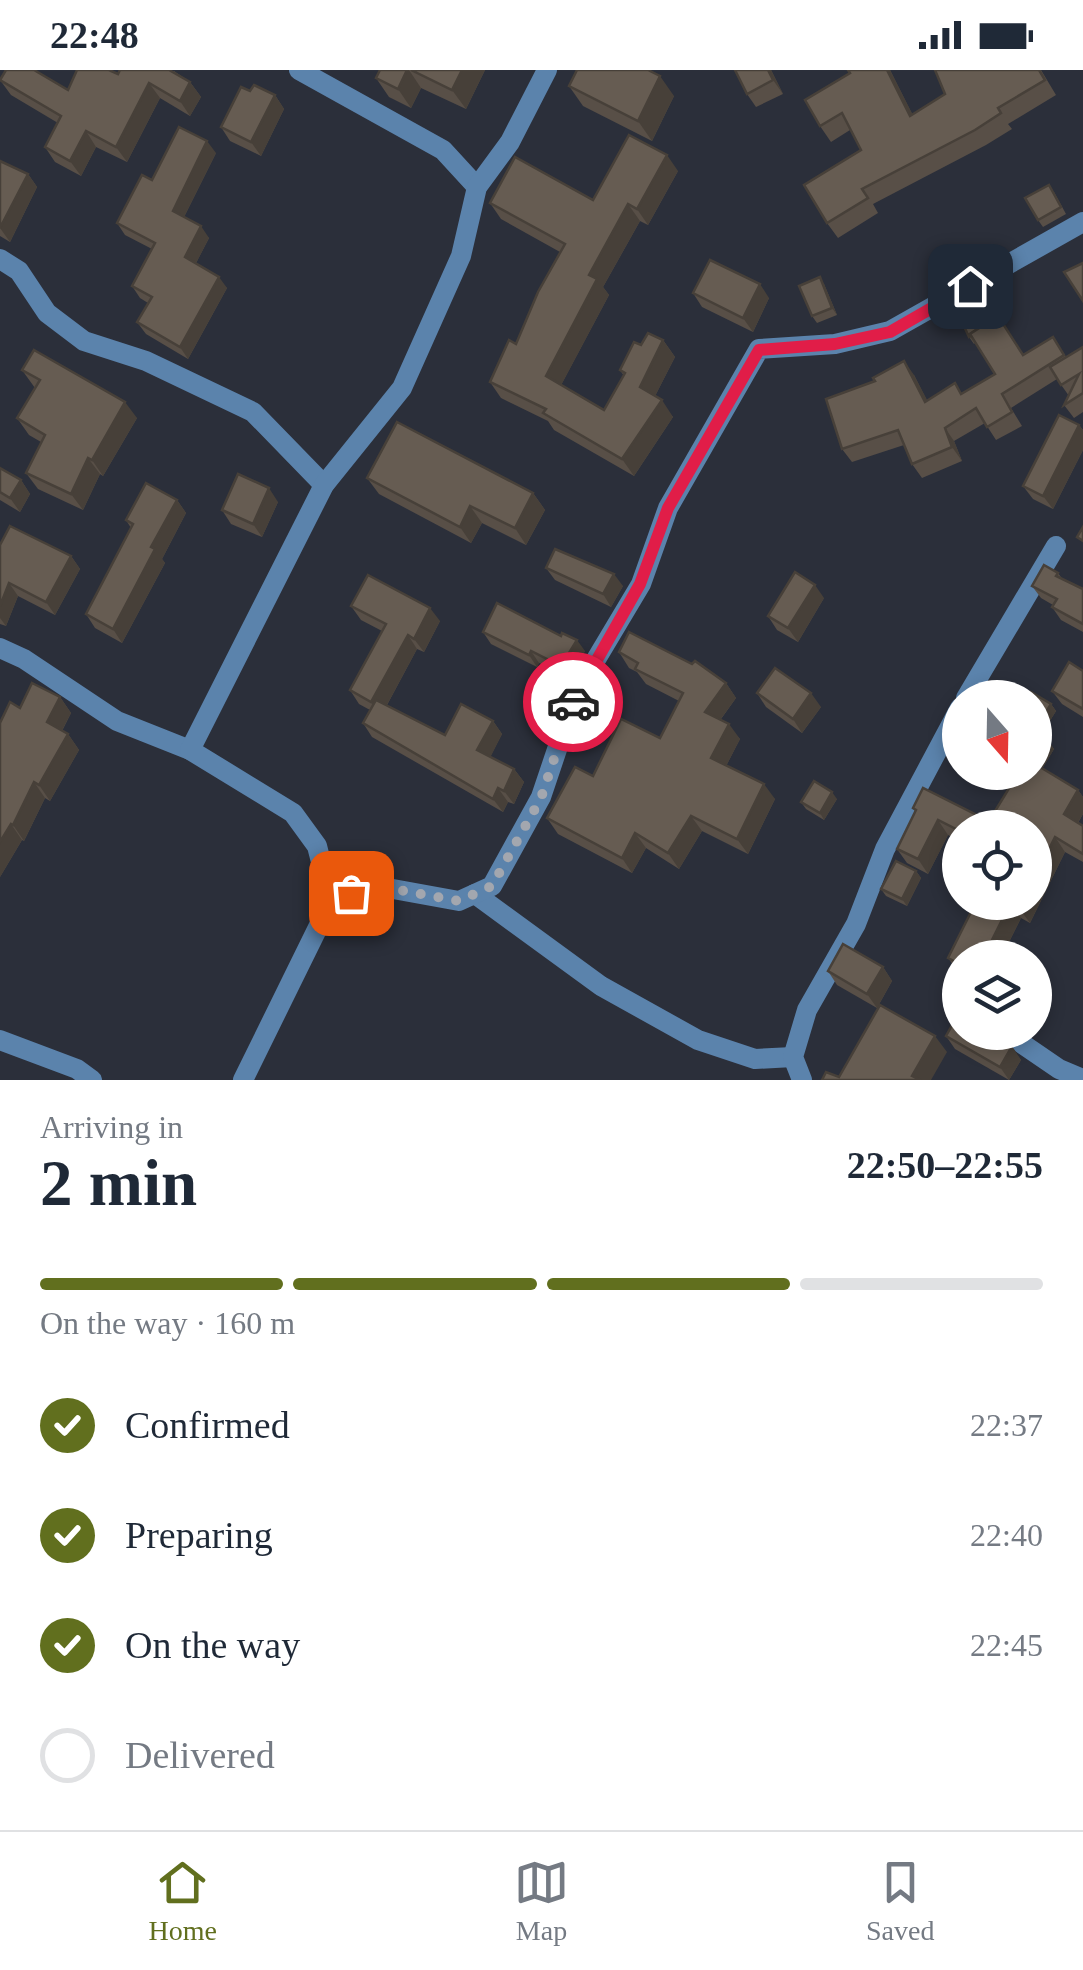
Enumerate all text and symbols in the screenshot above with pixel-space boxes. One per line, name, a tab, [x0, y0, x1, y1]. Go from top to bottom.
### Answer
text: 22:48	[50, 14, 139, 56]
pin	[928, 244, 1013, 329]
icon: home	[943, 259, 998, 314]
courier	[523, 652, 623, 752]
icon: car	[546, 675, 601, 730]
north arrow	[942, 680, 1052, 790]
map controls	[942, 680, 1052, 1050]
button: locate	[942, 810, 1052, 920]
pin	[309, 851, 394, 936]
icon: bag	[324, 866, 379, 921]
button: layers	[942, 940, 1052, 1050]
text: Arriving in	[40, 1109, 183, 1145]
text: 22:50–22:55	[847, 1144, 1043, 1186]
text: 2 min	[40, 1147, 197, 1219]
text: On the way · 160 m	[40, 1305, 295, 1341]
icon: check	[40, 1398, 95, 1453]
text: Confirmed	[125, 1404, 290, 1446]
text: 22:37	[970, 1407, 1043, 1443]
icon: check	[40, 1508, 95, 1563]
text: Preparing	[125, 1514, 273, 1556]
text: 22:40	[970, 1517, 1043, 1553]
icon: check	[40, 1618, 95, 1673]
text: On the way	[125, 1624, 300, 1666]
text: 22:45	[970, 1627, 1043, 1663]
text: Delivered	[125, 1734, 275, 1776]
tab: Home	[149, 1855, 217, 1947]
tab: Map	[514, 1855, 569, 1947]
tab: Saved	[866, 1855, 934, 1947]

